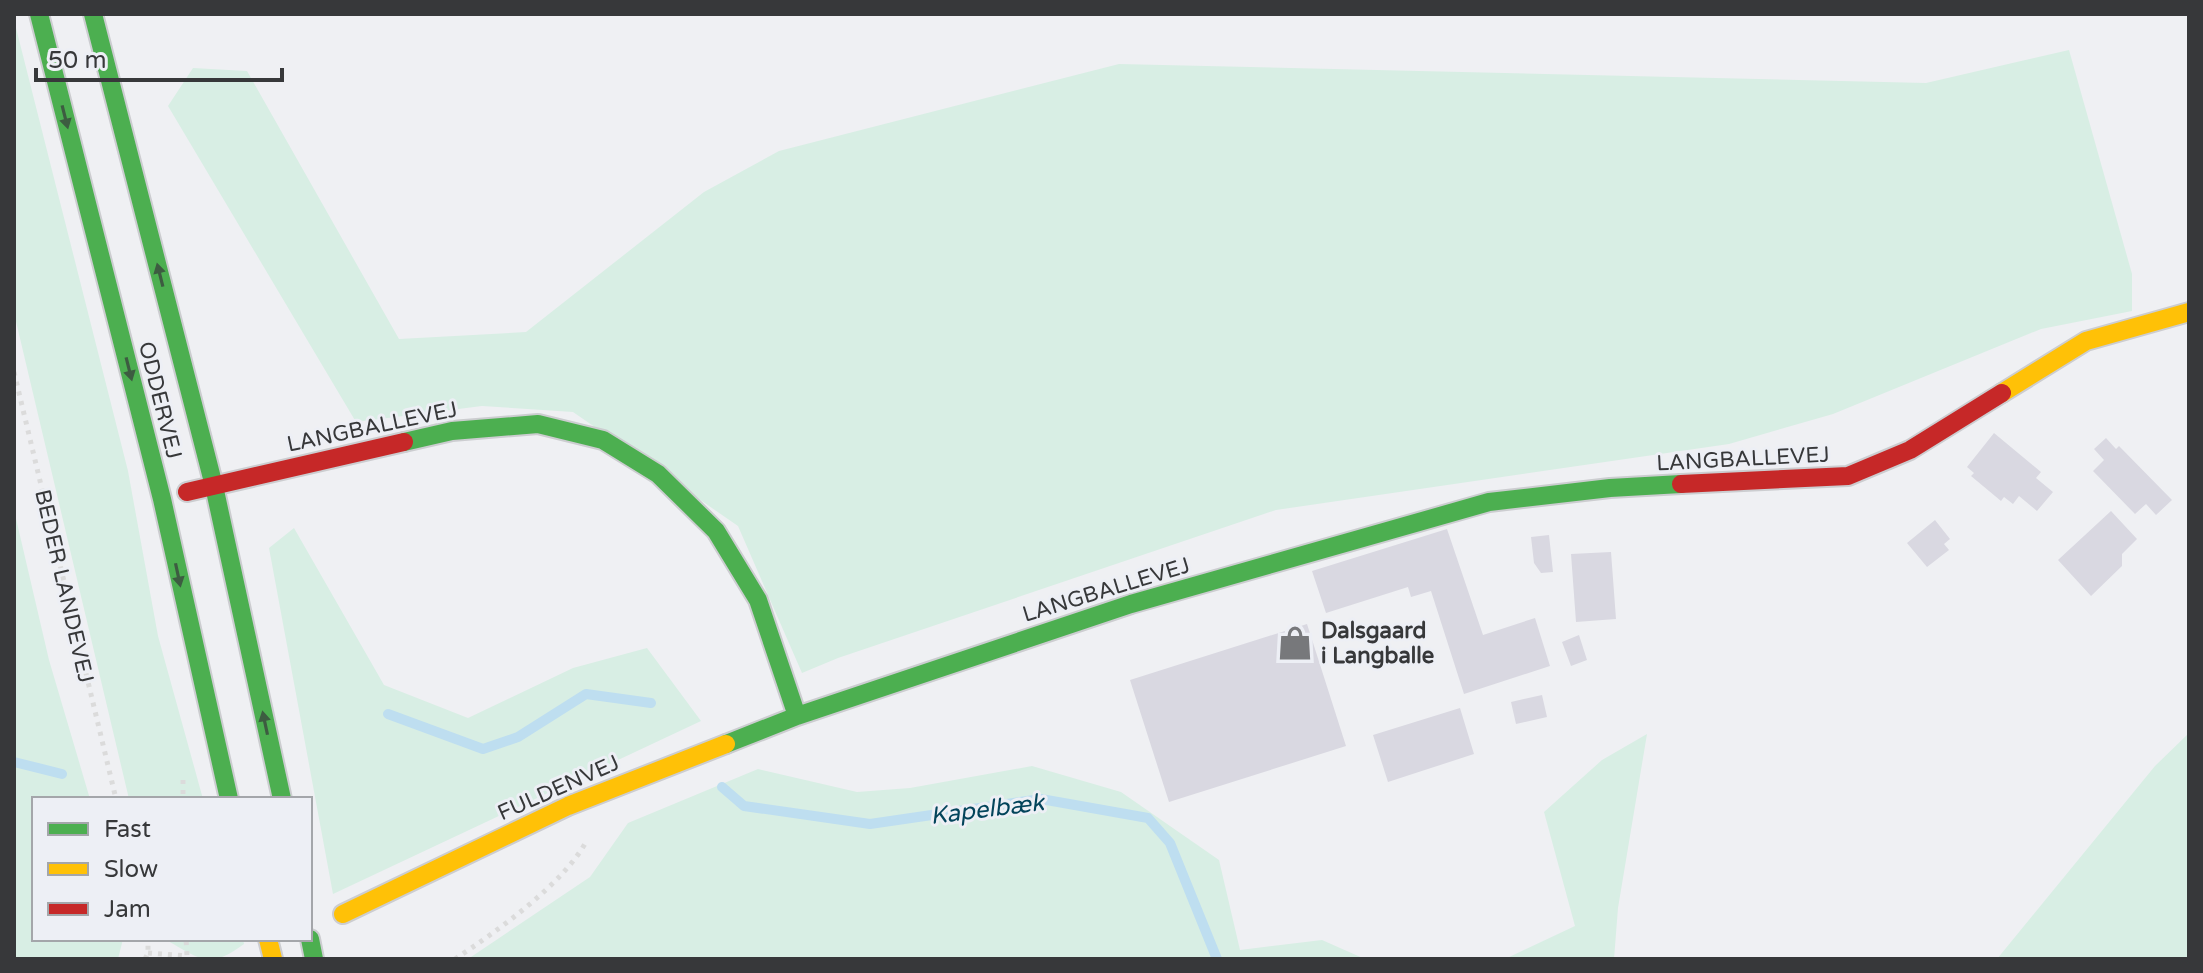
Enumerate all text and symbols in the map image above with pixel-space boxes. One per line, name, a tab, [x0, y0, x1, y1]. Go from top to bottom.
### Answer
scale bar	[36, 32, 282, 82]
text: 50 m	[48, 46, 106, 75]
one-way arrow	[60, 104, 72, 129]
one-way arrow	[153, 262, 165, 287]
street label: ODDERVEJ	[133, 339, 187, 462]
one-way arrow	[123, 356, 136, 381]
street label: LANGBALLEVEJ	[285, 396, 460, 458]
street label: LANGBALLEVEJ	[1656, 441, 1830, 477]
street label: BEDER LANDEVEJ	[29, 487, 99, 685]
street label: LANGBALLEVEJ	[1020, 552, 1193, 628]
one-way arrow	[172, 562, 185, 587]
place label: Dalsgaard i Langballe	[1321, 618, 1434, 669]
shop icon: Dalsgaard i Langballe	[1276, 624, 1314, 662]
one-way arrow	[258, 710, 271, 735]
street label: FULDENVEJ	[494, 749, 623, 826]
water label: Kapelbæk	[929, 788, 1047, 831]
legend	[32, 797, 312, 941]
text: Fast	[104, 815, 151, 844]
text: Slow	[104, 855, 158, 884]
text: Jam	[104, 895, 151, 924]

